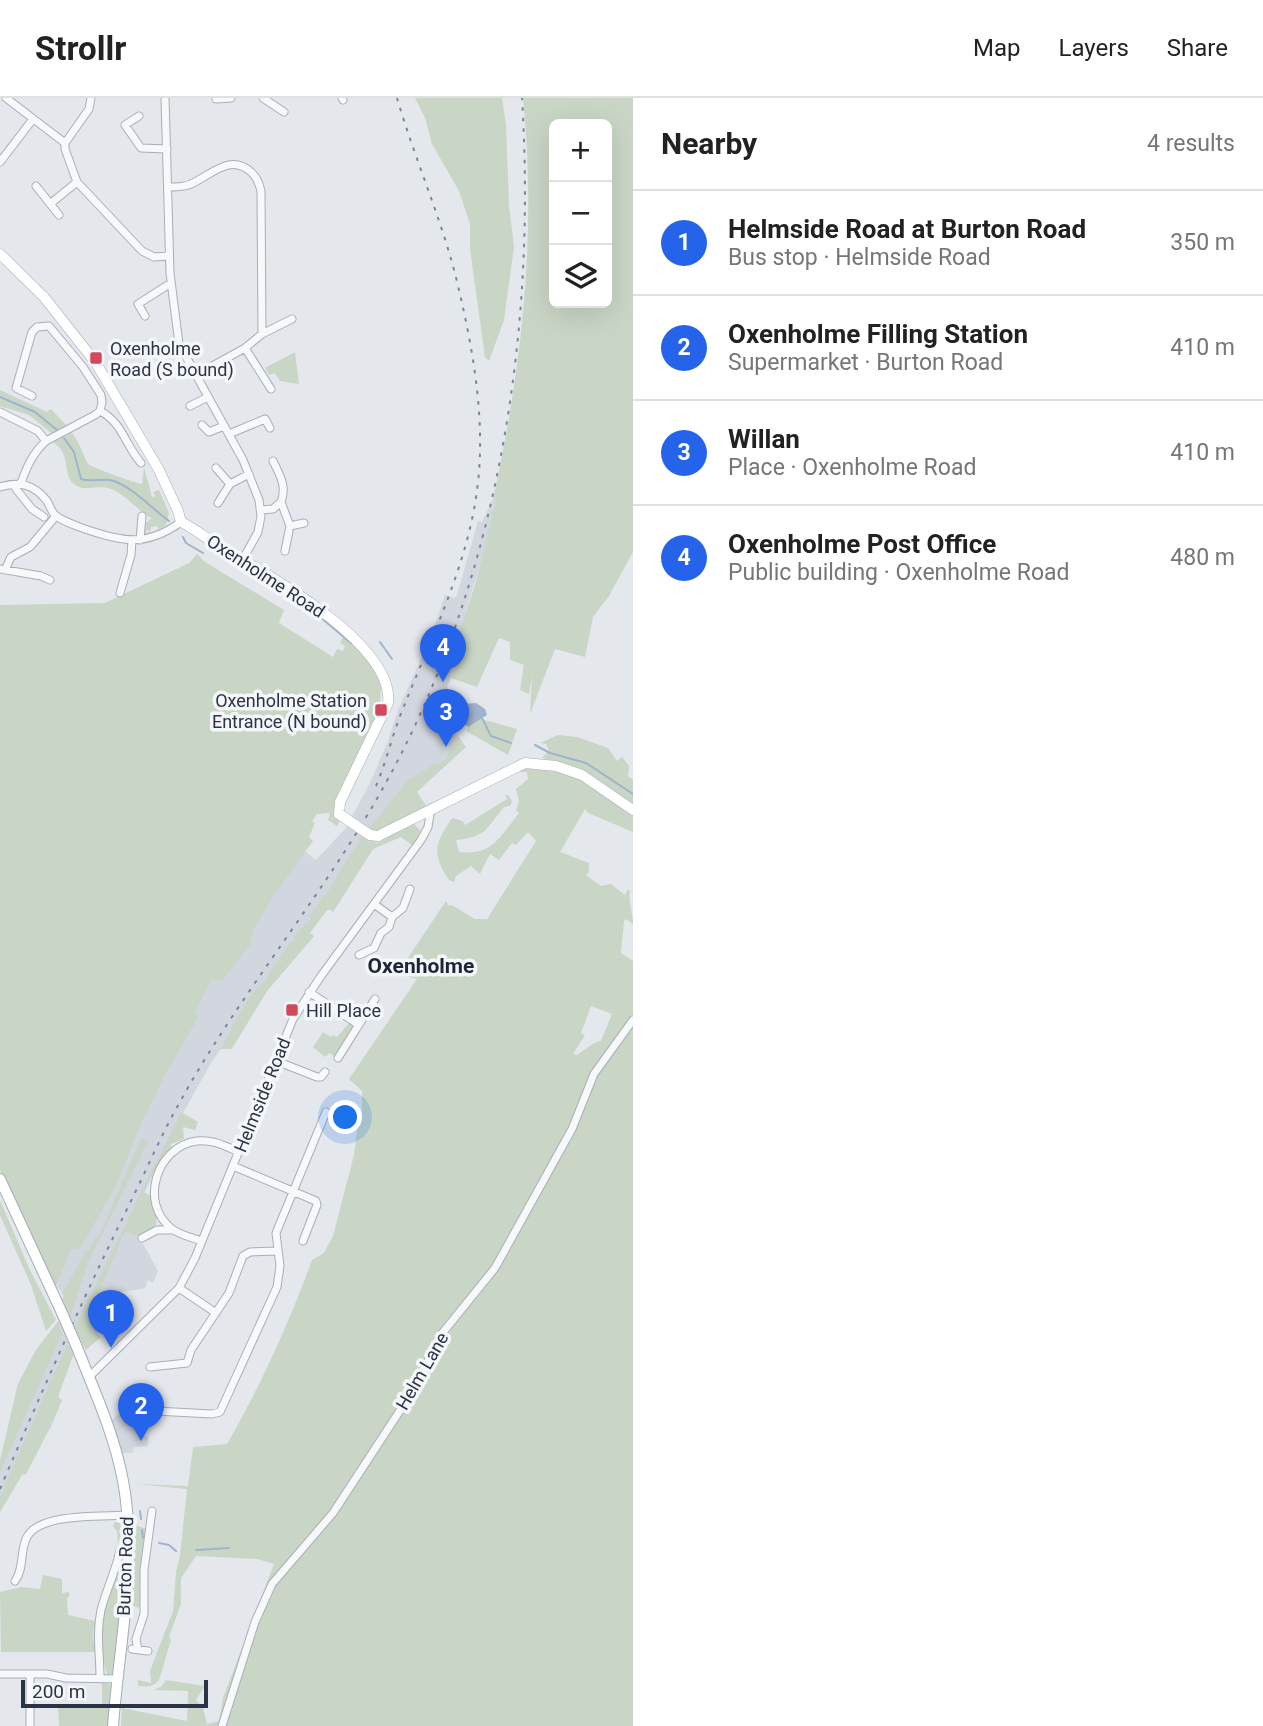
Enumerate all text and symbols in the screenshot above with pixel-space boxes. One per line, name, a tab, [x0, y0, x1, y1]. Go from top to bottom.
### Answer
text: Strollr	[35, 29, 126, 68]
text: Map	[973, 34, 1021, 62]
text: Layers	[1059, 34, 1129, 62]
text: Share	[1167, 34, 1228, 62]
map controls	[549, 119, 612, 308]
button: +	[549, 119, 612, 182]
text: Nearby	[661, 126, 757, 161]
text: 4 results	[1147, 130, 1235, 157]
button: −	[549, 182, 612, 245]
text: Helmside Road at Burton Road	[728, 214, 1086, 244]
text: 1	[677, 229, 691, 256]
text: 350 m	[1170, 229, 1235, 256]
text: Bus stop · Helmside Road	[728, 244, 991, 271]
button: layers	[549, 245, 612, 308]
text: Oxenholme Filling Station	[728, 319, 1028, 349]
text: 2	[677, 334, 691, 361]
text: 410 m	[1170, 334, 1235, 361]
place label: Oxenholme Road (S bound)	[110, 338, 234, 381]
text: Supermarket · Burton Road	[728, 349, 1003, 376]
marker: Oxenholme Road (S bound)	[88, 350, 104, 366]
text: Willan	[728, 424, 800, 454]
text: 3	[677, 439, 691, 466]
text: 410 m	[1170, 439, 1235, 466]
text: Place · Oxenholme Road	[728, 454, 976, 481]
text: Oxenholme Post Office	[728, 529, 996, 559]
street label: Oxenholme Road	[203, 530, 329, 622]
text: 4	[677, 544, 691, 571]
text: 480 m	[1170, 544, 1235, 571]
text: Public building · Oxenholme Road	[728, 559, 1070, 586]
pin: 4	[420, 624, 466, 682]
pin: 3	[423, 689, 469, 747]
place label: Oxenholme Station Entrance (N bound)	[212, 690, 367, 733]
marker: Oxenholme Station Entrance (N bound)	[373, 702, 389, 718]
district label: Oxenholme	[368, 954, 474, 978]
place label: Hill Place	[306, 1000, 381, 1021]
marker: Hill Place	[284, 1002, 300, 1018]
street label: Helmside Road	[229, 1035, 295, 1155]
your location	[328, 1100, 362, 1134]
pin: 1	[88, 1290, 134, 1348]
street label: Helm Lane	[391, 1329, 453, 1413]
pin: 2	[118, 1383, 164, 1441]
street label: Burton Road	[113, 1516, 137, 1616]
scale bar	[21, 1677, 208, 1709]
text: 200 m	[32, 1680, 85, 1703]

